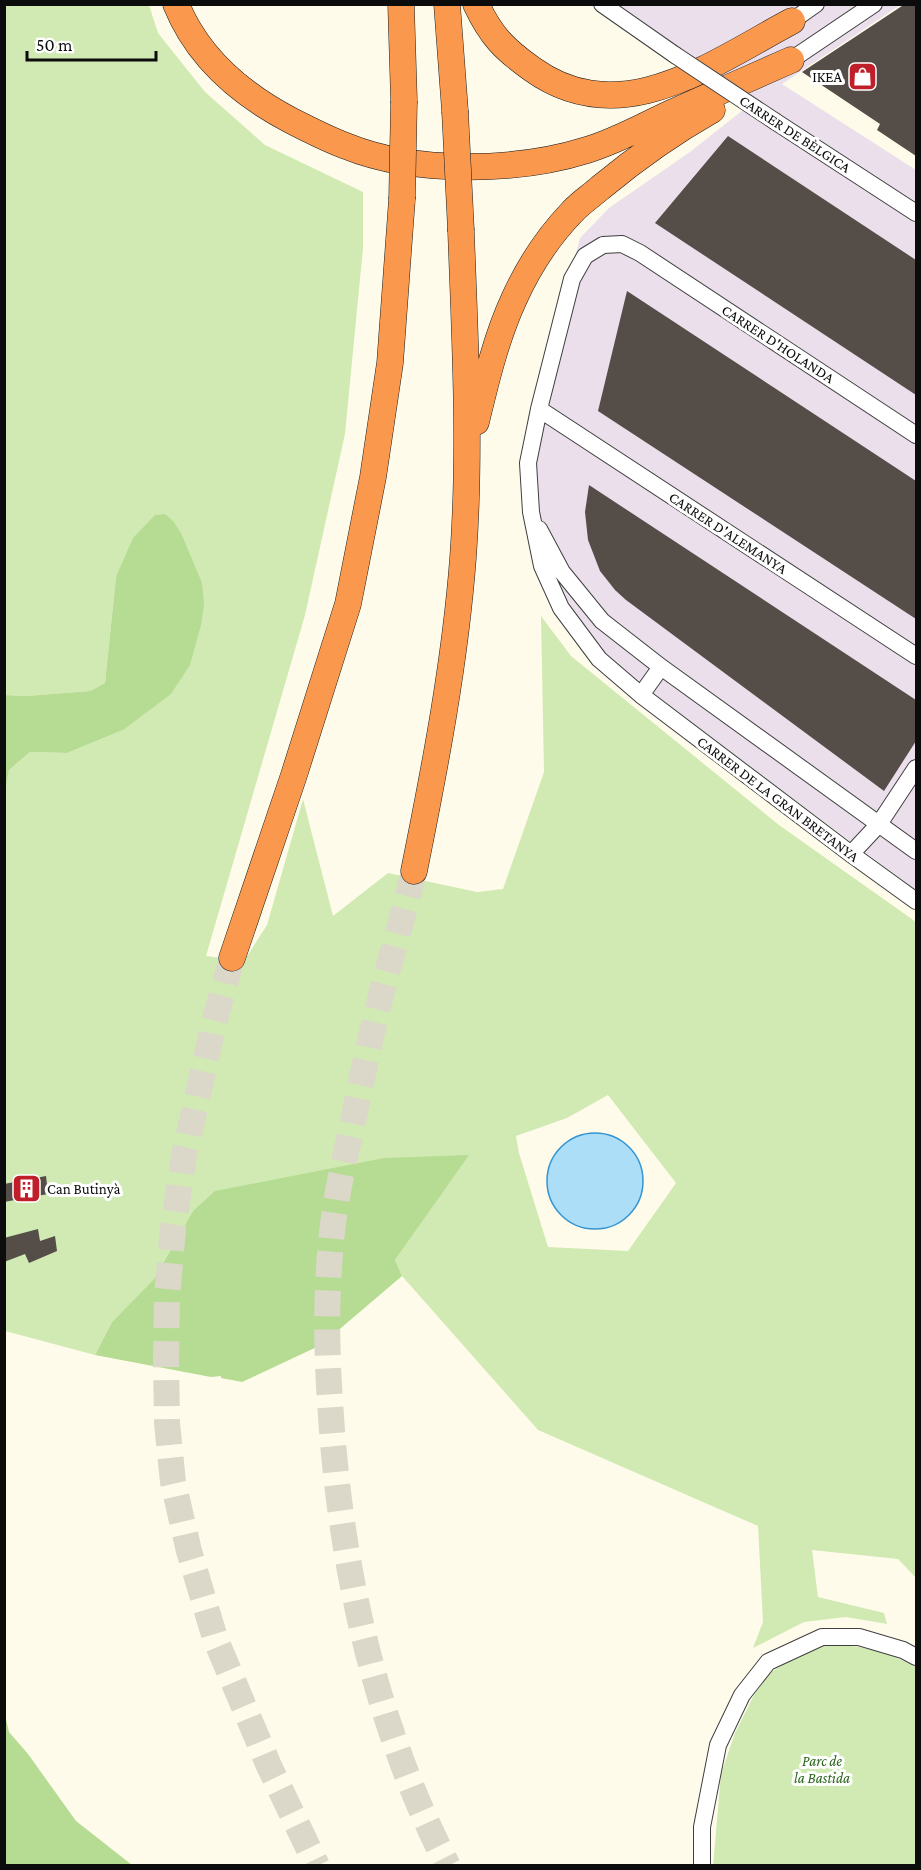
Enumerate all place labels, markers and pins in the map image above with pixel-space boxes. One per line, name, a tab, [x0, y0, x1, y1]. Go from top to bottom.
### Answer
shop icon: IKEA	[847, 61, 879, 93]
place label: IKEA	[812, 69, 842, 85]
building icon: Can Butinyà	[10, 1173, 42, 1205]
place label: Can Butinyà	[47, 1181, 120, 1198]

